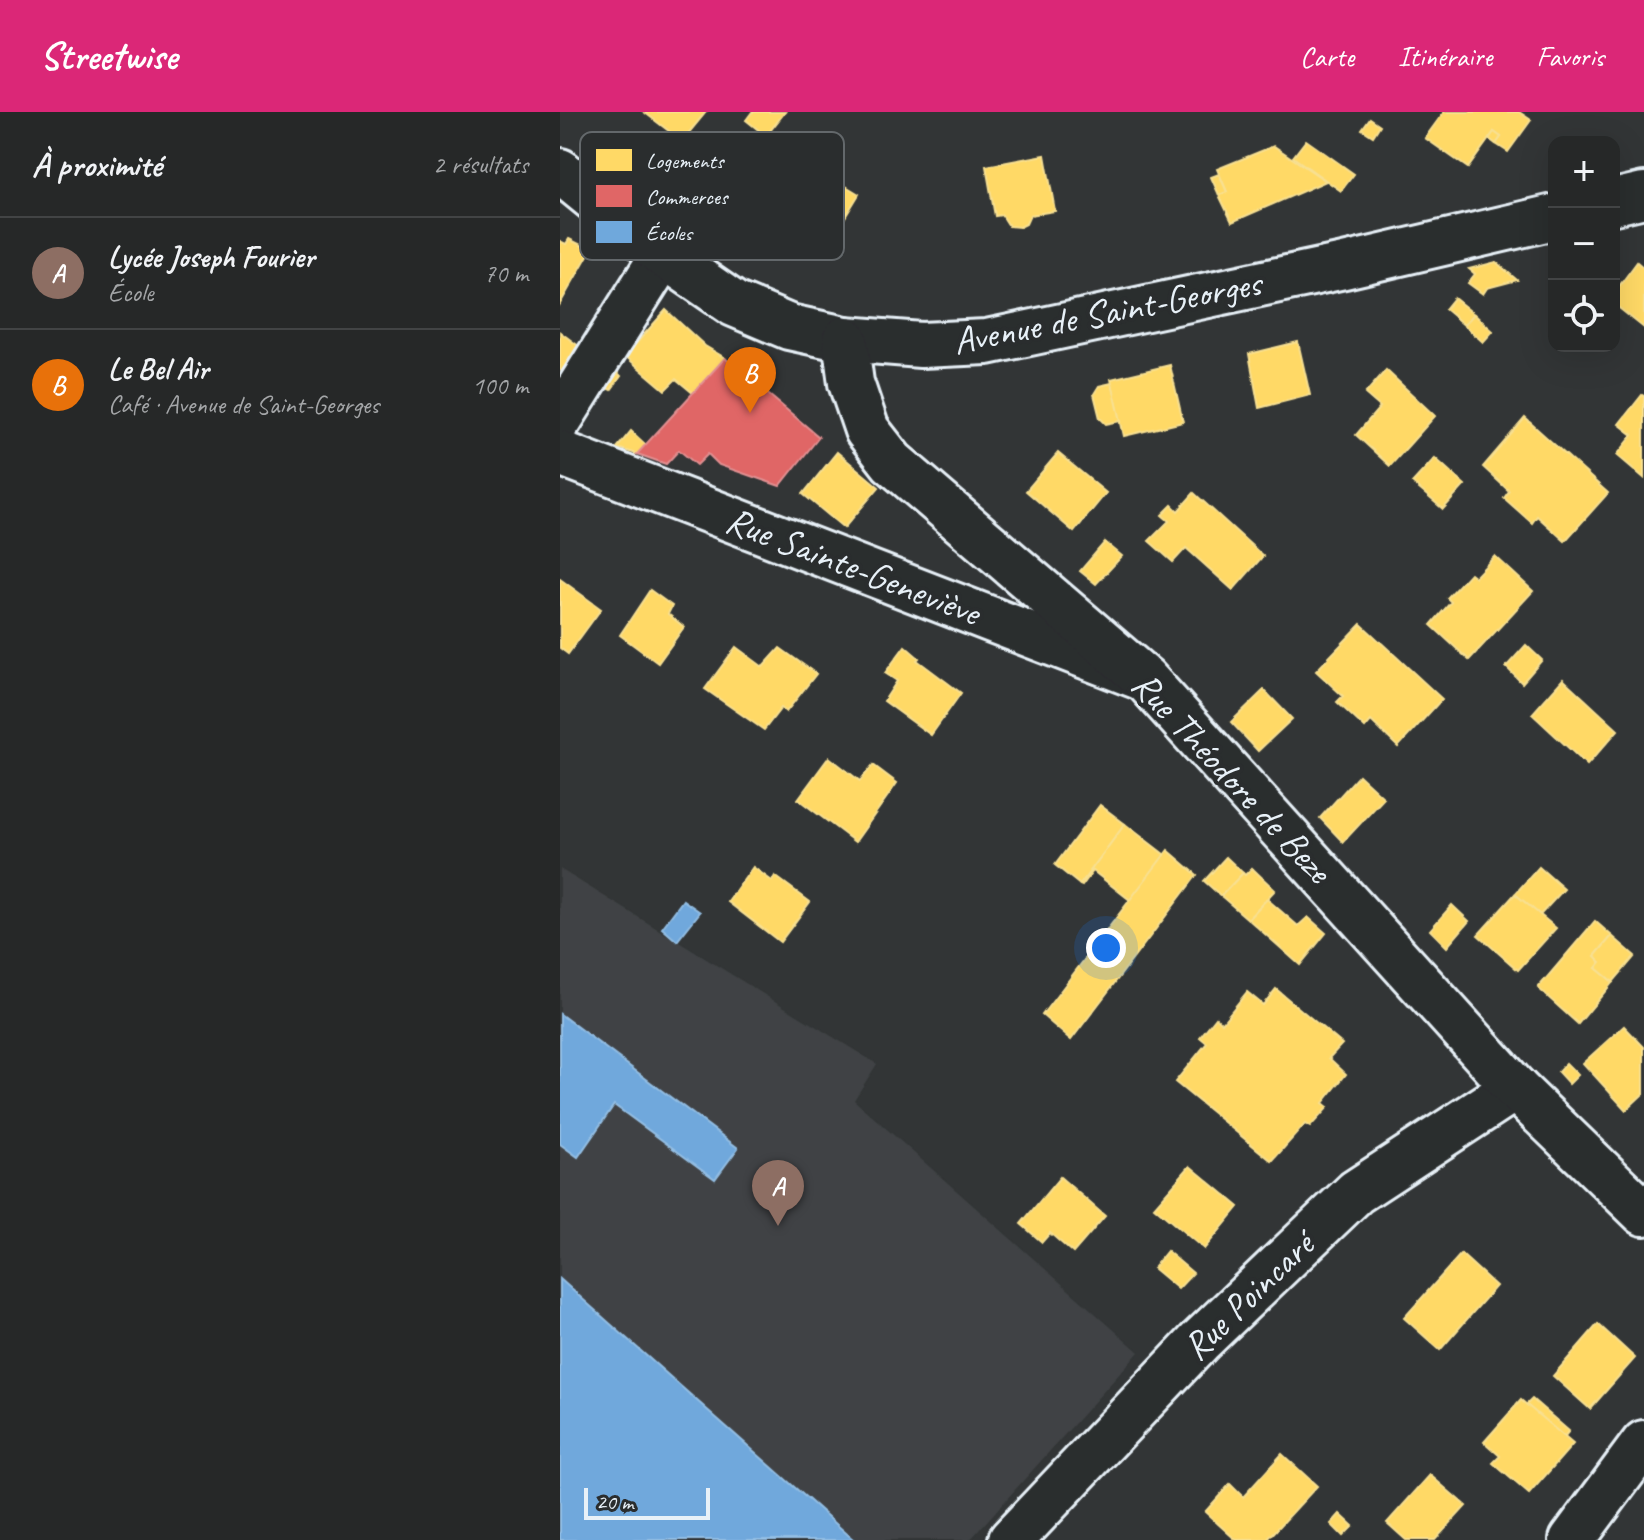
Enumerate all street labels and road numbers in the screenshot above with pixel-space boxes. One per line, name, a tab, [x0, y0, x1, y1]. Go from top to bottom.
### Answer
street label: Avenue de Saint-Georges	[949, 259, 1268, 365]
street label: Rue Sainte-Geneviève	[720, 496, 989, 637]
street label: Rue Théodore de Beze	[1122, 661, 1344, 894]
street label: Rue Poincaré	[1173, 1218, 1327, 1370]

